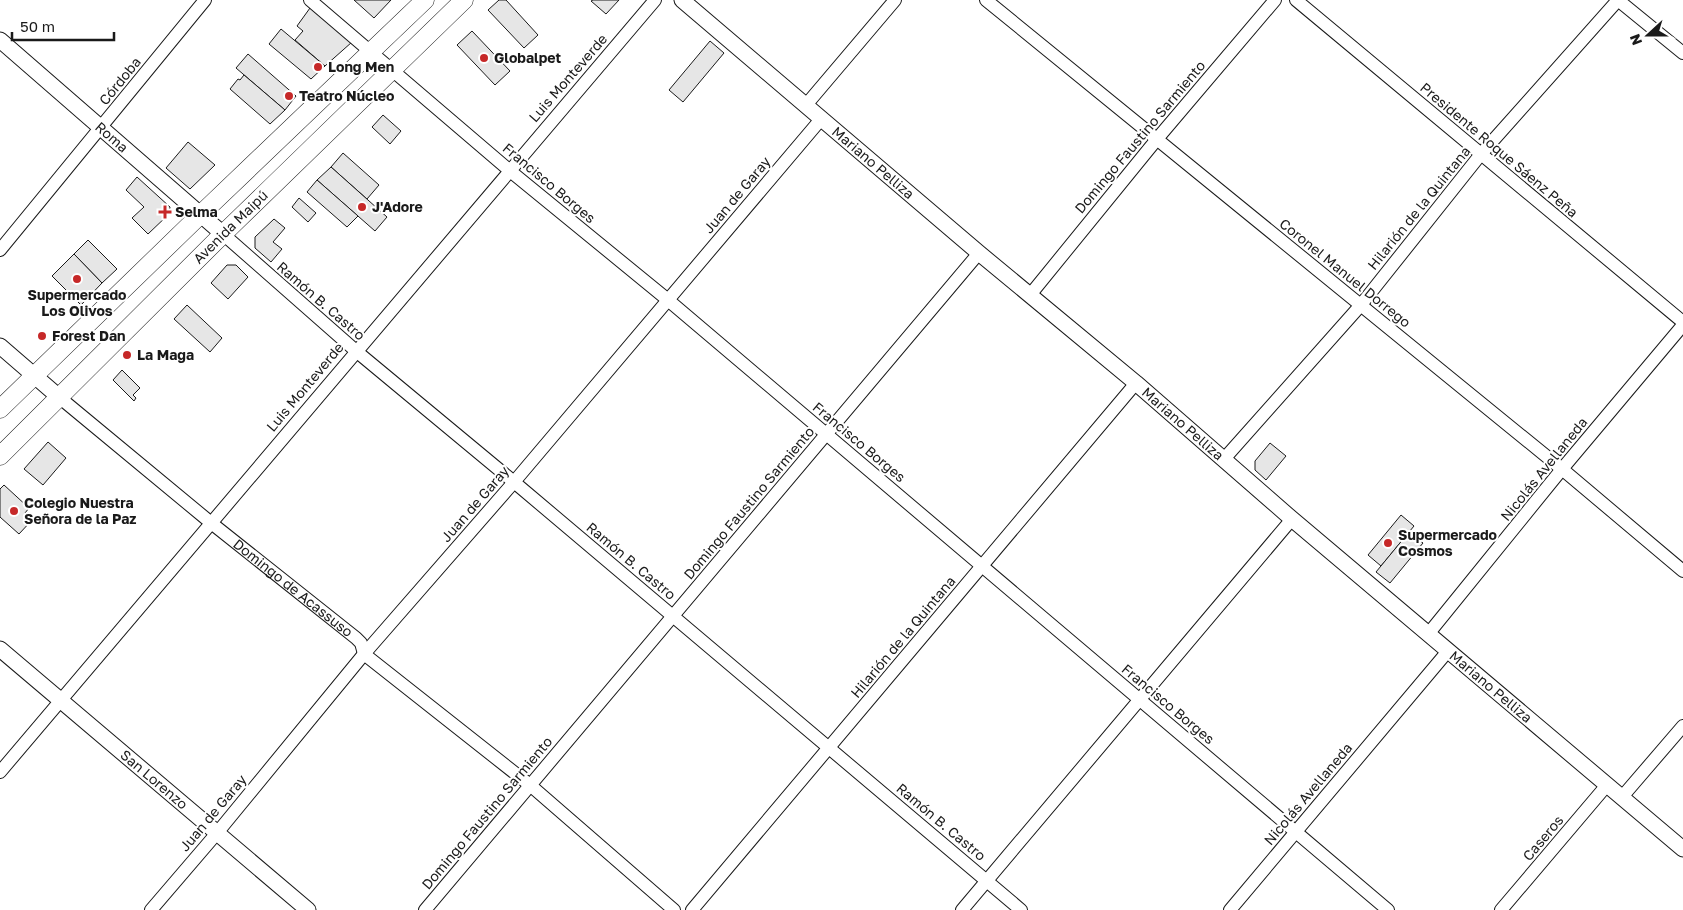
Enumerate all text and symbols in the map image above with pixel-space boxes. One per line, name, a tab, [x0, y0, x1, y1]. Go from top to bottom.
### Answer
scale bar	[12, 10, 115, 42]
north arrow	[1623, 10, 1673, 60]
text: 50 m	[20, 17, 55, 35]
street label: Luis Monteverde	[525, 30, 610, 125]
text: N	[1626, 32, 1645, 48]
place label: Globalpet	[494, 49, 562, 66]
marker: Globalpet	[478, 52, 490, 64]
street label: Córdoba	[95, 53, 144, 108]
street label: Domingo Faustino Sarmiento	[1071, 57, 1209, 217]
place label: Long Men	[328, 58, 394, 75]
marker: Long Men	[312, 61, 324, 73]
street label: Presidente Roque Sáenz Peña	[1417, 79, 1582, 221]
place label: Teatro Núcleo	[299, 87, 394, 104]
marker: Teatro Núcleo	[283, 90, 295, 102]
street label: Roma	[92, 118, 132, 156]
street label: Mariano Pelliza	[829, 123, 918, 202]
street label: Francisco Borges	[500, 139, 599, 226]
street label: Hilarión de la Quintana	[1364, 143, 1474, 273]
street label: Juan de Garay	[700, 153, 774, 237]
street label: Avenida Maipú	[189, 186, 271, 267]
place label: J'Adore	[372, 198, 423, 215]
marker: J'Adore	[356, 201, 368, 213]
place label: Selma	[175, 203, 218, 220]
marker: Selma	[159, 206, 171, 218]
street label: Coronel Manuel Dorrego	[1276, 215, 1414, 331]
street label: Ramón B. Castro	[274, 258, 369, 344]
marker: Supermercado Los Olivos	[71, 273, 83, 285]
place label: Supermercado Los Olivos	[28, 286, 126, 319]
place label: Forest Dan	[52, 327, 126, 344]
marker: Forest Dan	[36, 330, 48, 342]
street label: Luis Monteverde	[262, 339, 347, 435]
place label: La Maga	[137, 346, 194, 363]
marker: La Maga	[121, 349, 133, 361]
street label: Mariano Pelliza	[1139, 383, 1227, 463]
street label: Francisco Borges	[810, 398, 909, 485]
street label: Nicolás Avellaneda	[1497, 414, 1591, 524]
street label: Domingo Faustino Sarmiento	[680, 423, 818, 583]
street label: Juan de Garay	[437, 462, 512, 545]
place label: Colegio Nuestra Señora de la Paz	[24, 494, 137, 527]
marker: Colegio Nuestra Señora de la Paz	[8, 505, 20, 517]
street label: Ramón B. Castro	[583, 518, 679, 603]
place label: Supermercado Cosmos	[1398, 526, 1497, 559]
street label: Domingo de Acassuso	[230, 535, 356, 640]
marker: Supermercado Cosmos	[1382, 537, 1394, 549]
street label: Hilarión de la Quintana	[847, 572, 959, 701]
street label: Mariano Pelliza	[1446, 647, 1536, 726]
street label: Francisco Borges	[1119, 660, 1218, 747]
street label: Domingo Faustino Sarmiento	[418, 733, 556, 893]
street label: Nicolás Avellaneda	[1260, 739, 1355, 848]
street label: San Lorenzo	[117, 746, 192, 812]
street label: Juan de Garay	[176, 771, 250, 855]
street label: Ramón B. Castro	[893, 779, 989, 864]
street label: Caseros	[1519, 811, 1567, 864]

